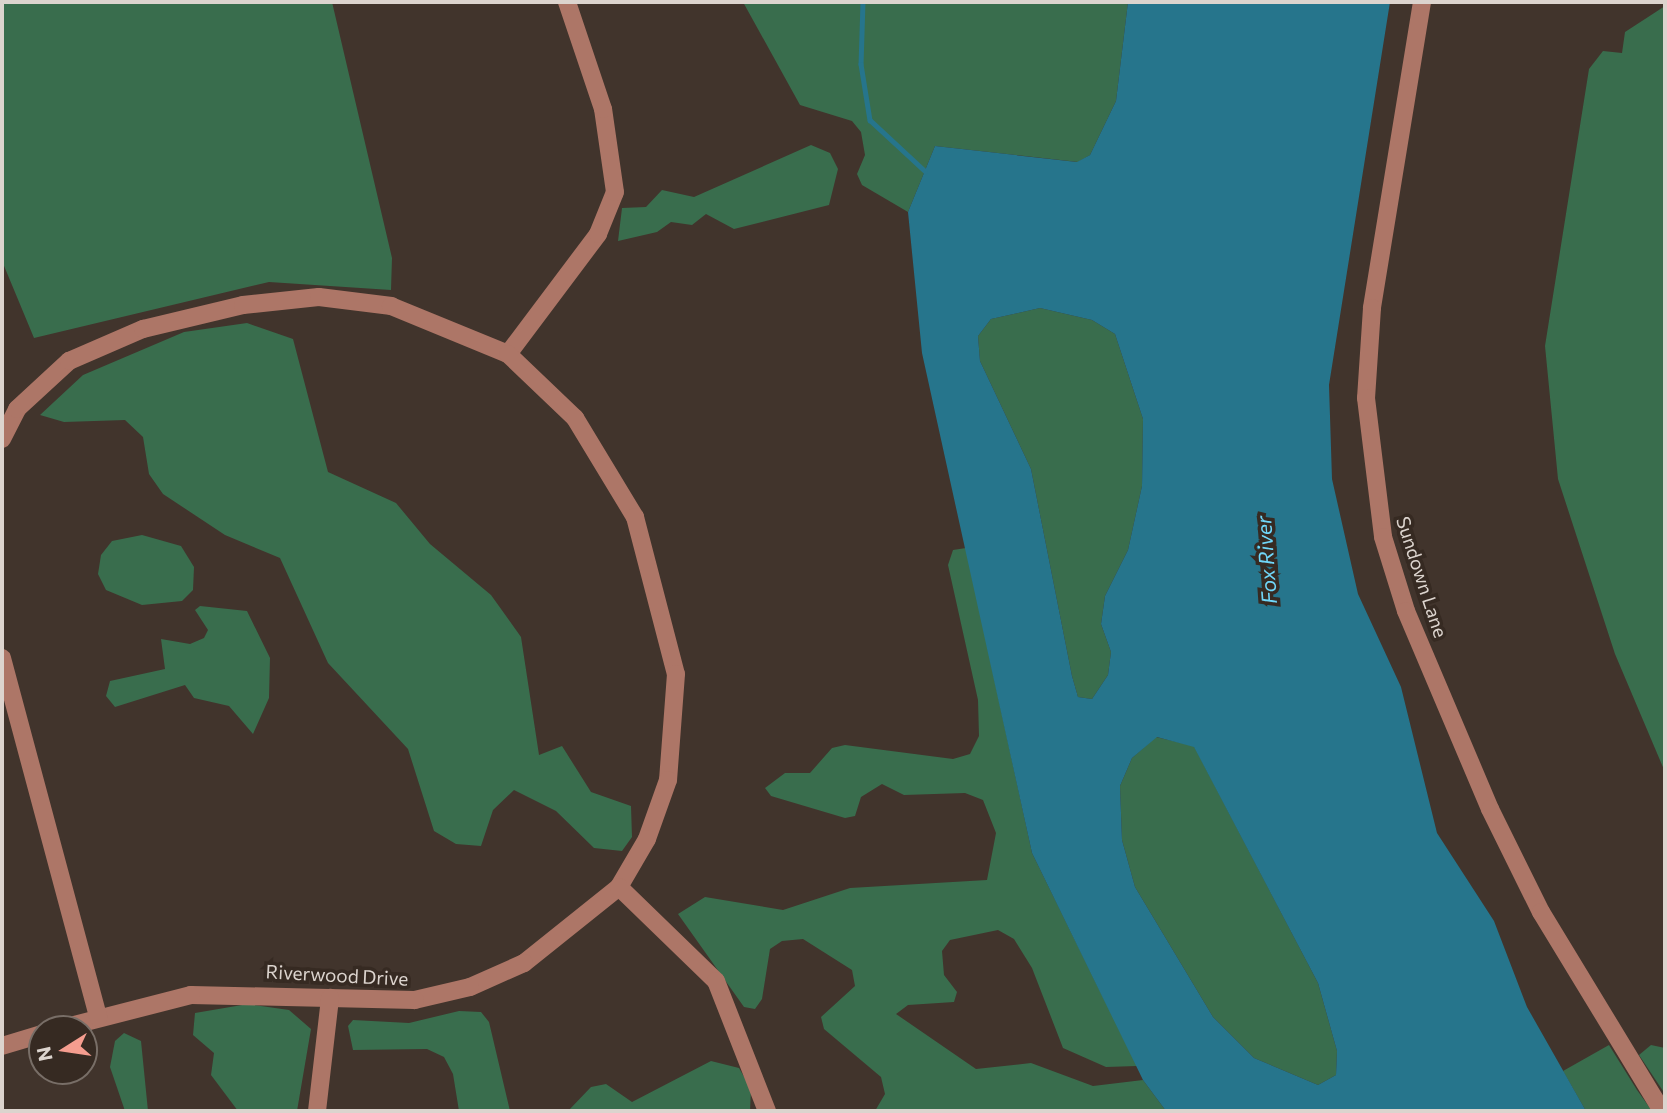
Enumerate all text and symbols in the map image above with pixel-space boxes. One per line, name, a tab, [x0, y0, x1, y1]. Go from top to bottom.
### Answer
street label: Sundown Lane	[1392, 514, 1452, 640]
water label: Fox River	[1250, 515, 1282, 605]
street label: Riverwood Drive	[265, 960, 409, 990]
north arrow	[28, 1015, 98, 1085]
text: N	[31, 1045, 57, 1063]

